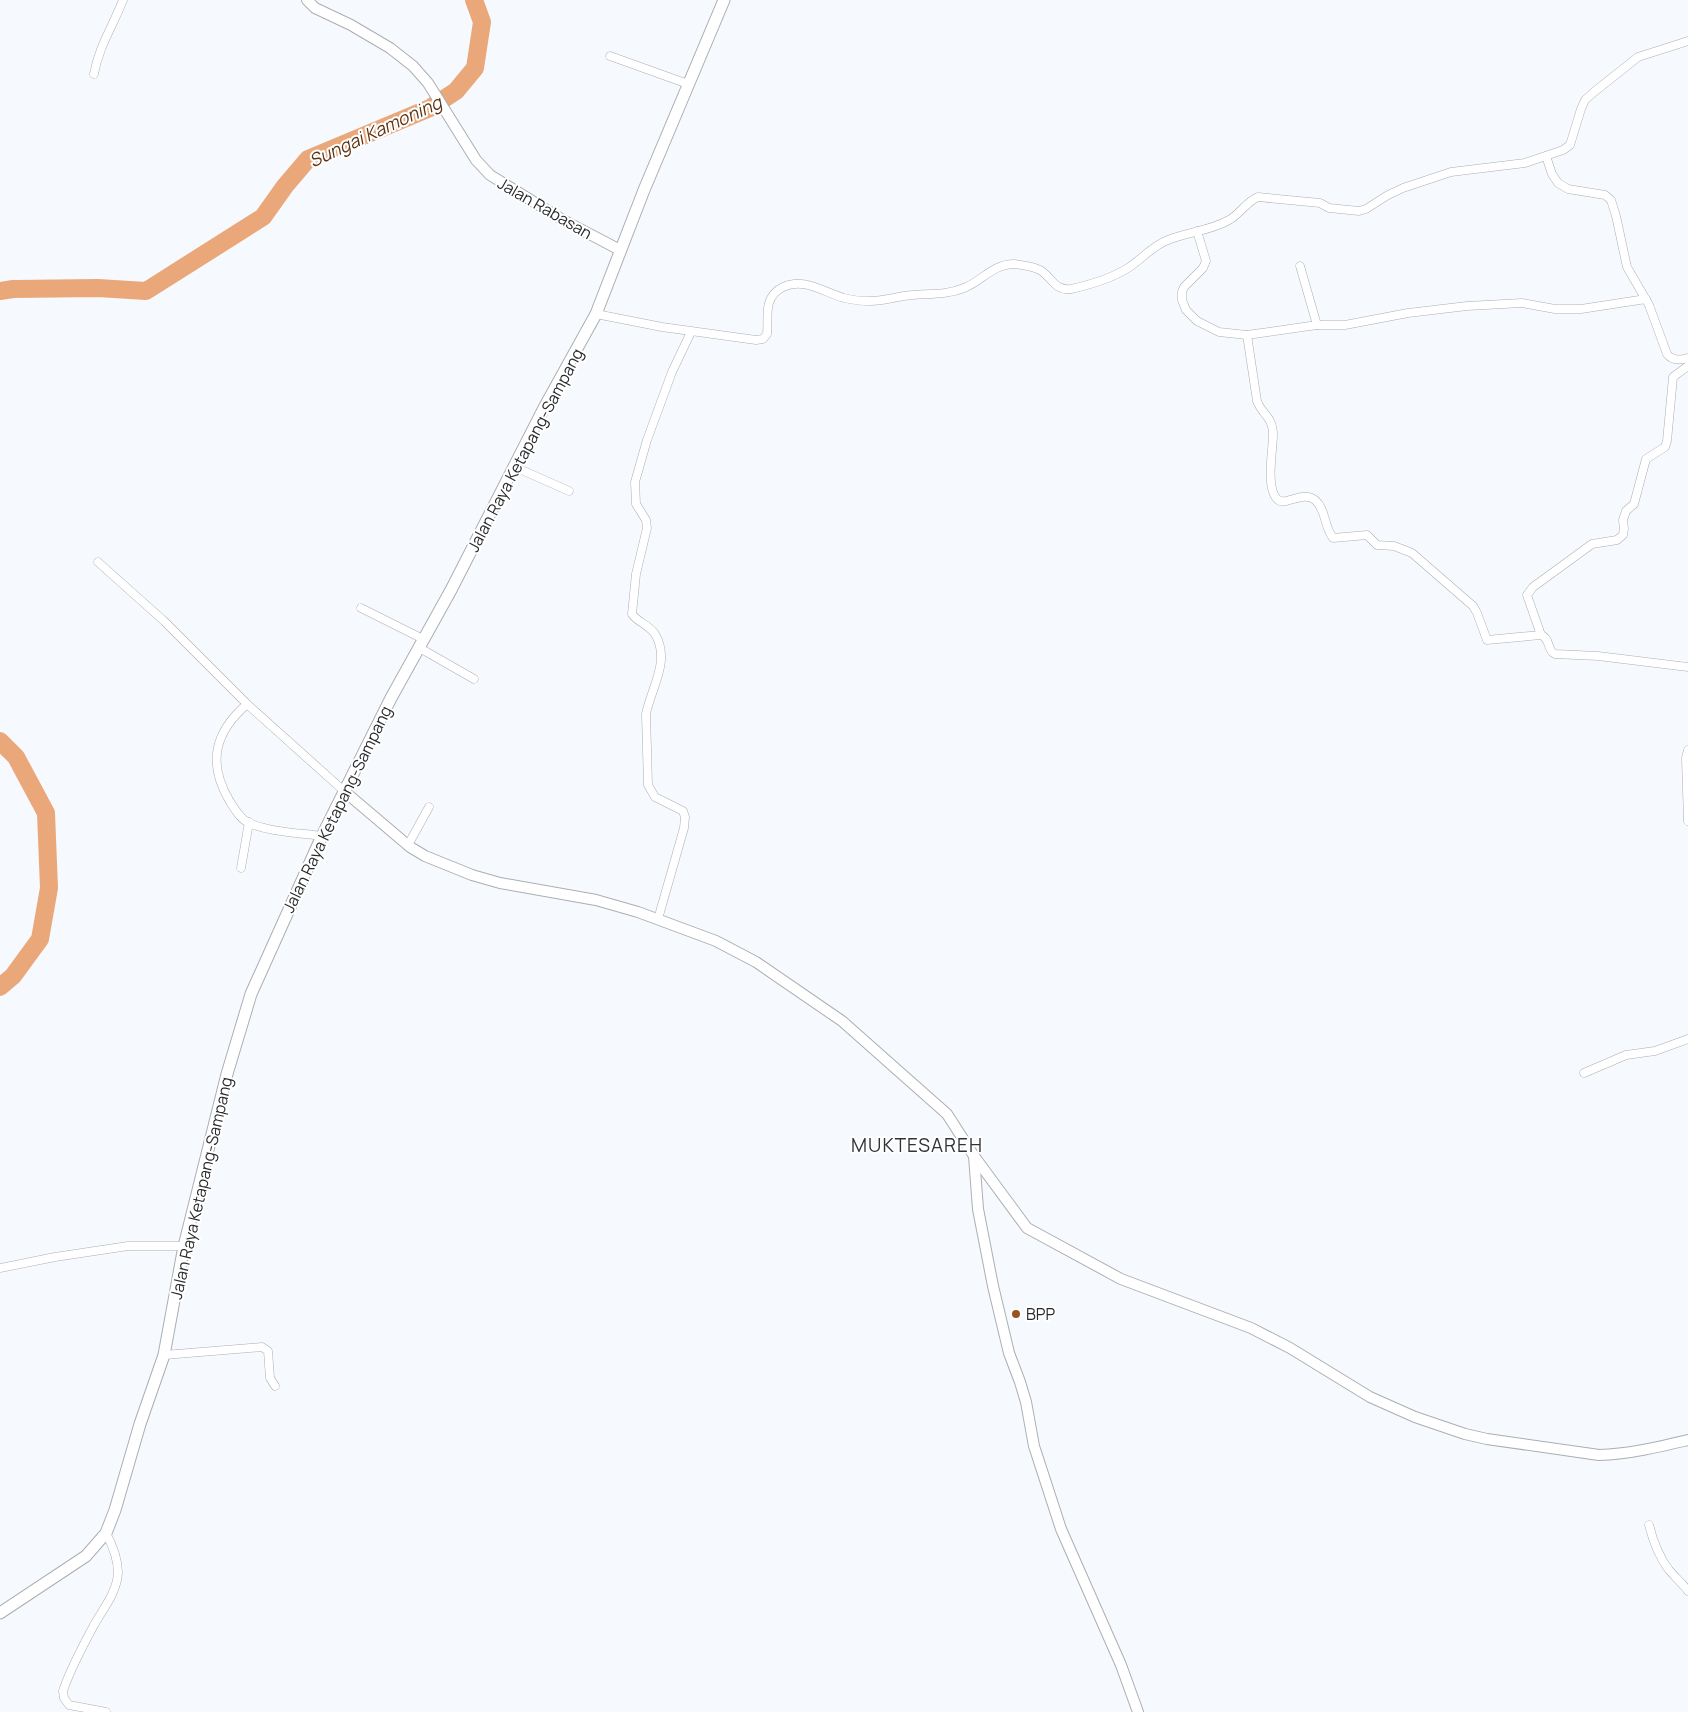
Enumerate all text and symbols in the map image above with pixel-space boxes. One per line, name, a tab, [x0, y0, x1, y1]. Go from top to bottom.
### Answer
water label: Sungai Kamoning	[305, 89, 446, 172]
street label: Jalan Rabasan	[494, 172, 596, 244]
street label: Jalan Raya Ketapang-Sampang	[462, 344, 588, 556]
street label: Jalan Raya Ketapang-Sampang	[277, 702, 397, 916]
street label: Jalan Raya Ketapang-Sampang	[165, 1075, 237, 1301]
district label: MUKTESAREH	[851, 1132, 983, 1158]
place label: BPP	[1026, 1303, 1055, 1325]
marker: BPP	[1010, 1308, 1022, 1320]

